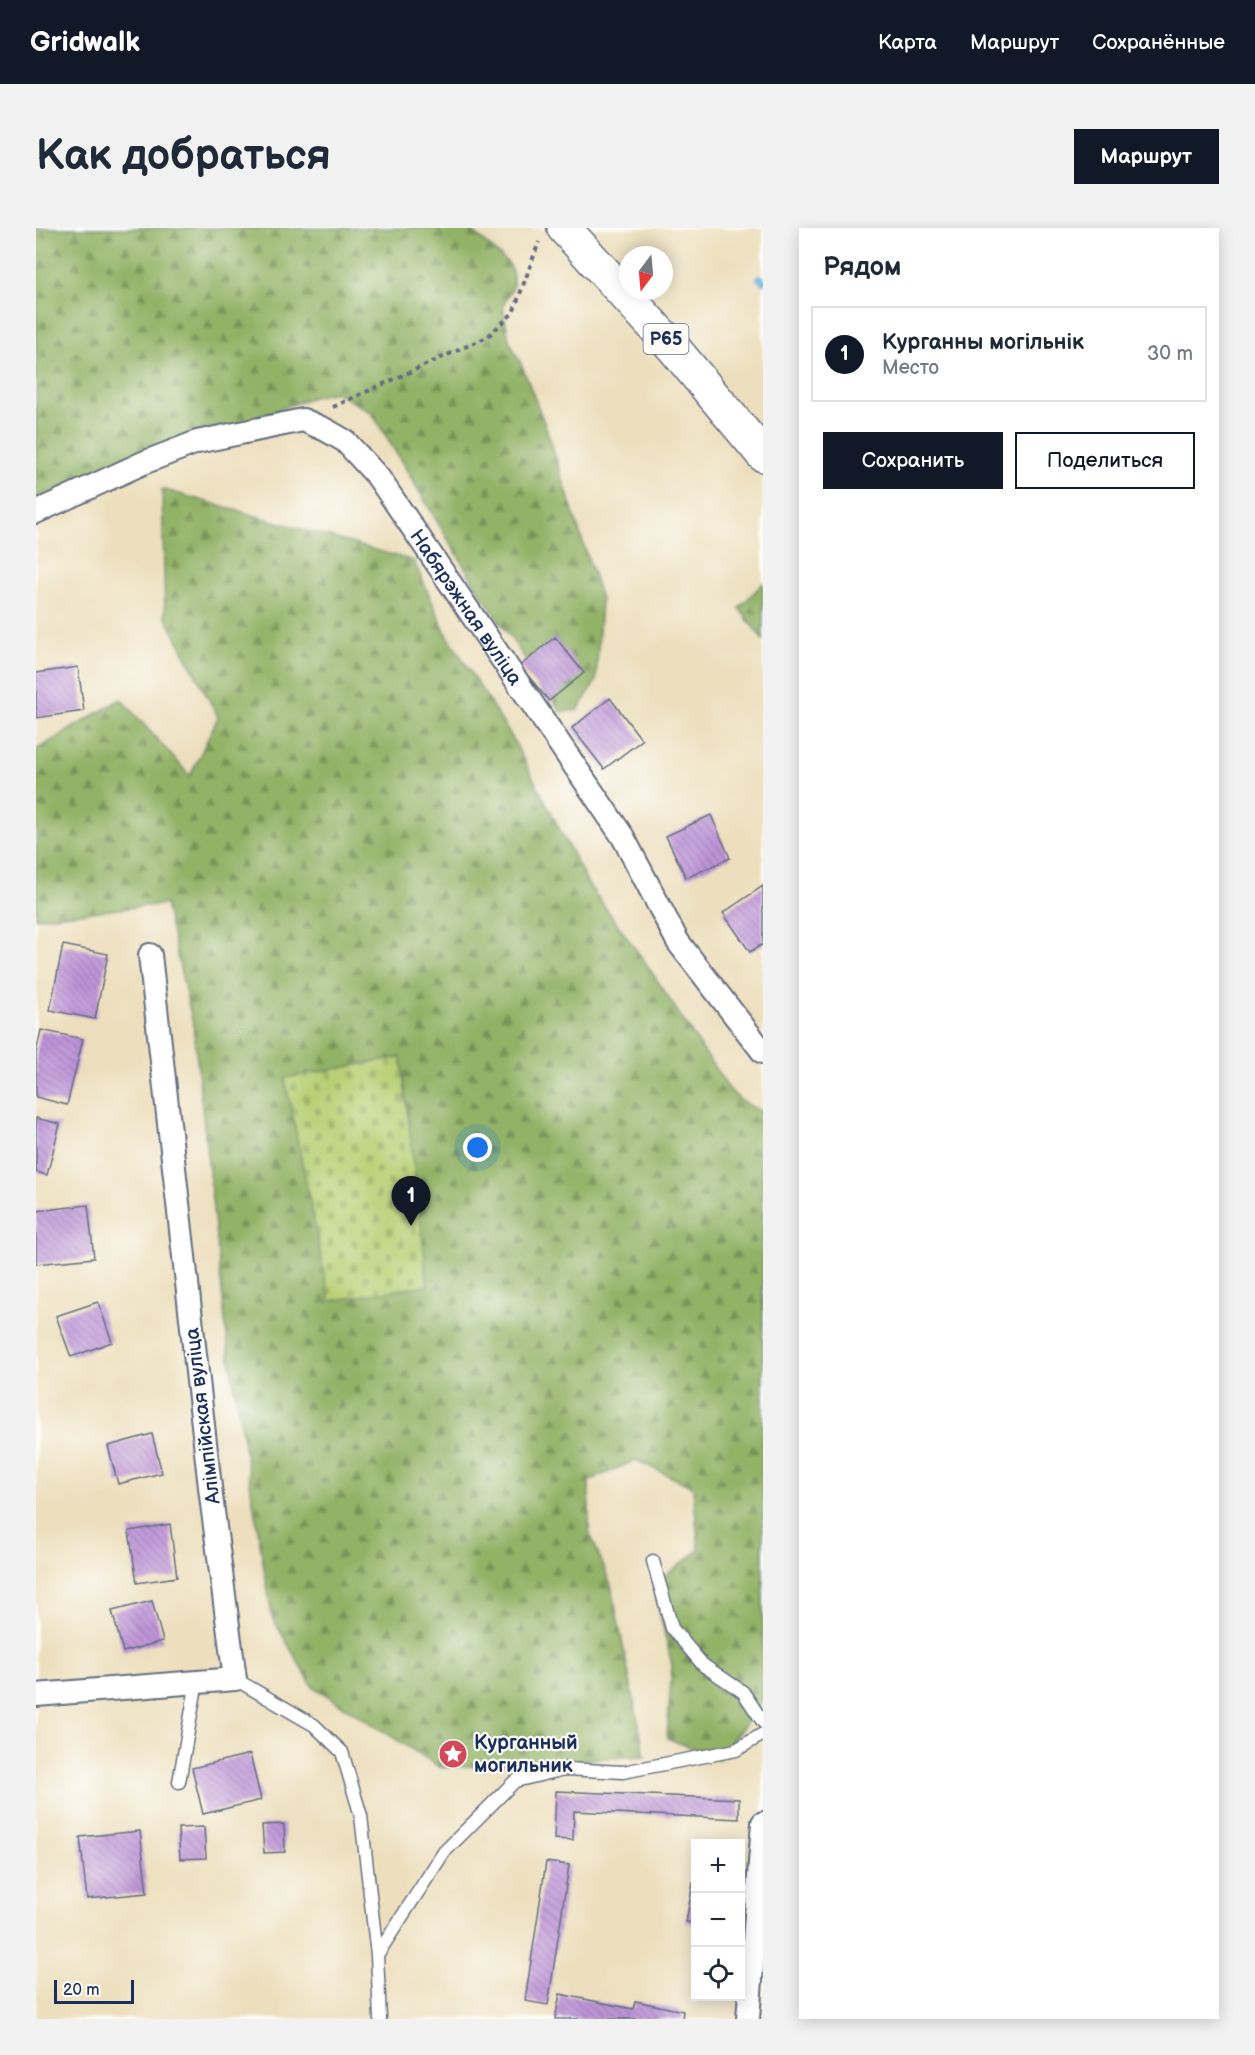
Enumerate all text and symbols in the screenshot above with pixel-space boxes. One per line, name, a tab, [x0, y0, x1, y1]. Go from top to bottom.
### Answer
text: Gridwalk	[30, 26, 140, 59]
text: Карта	[878, 30, 937, 55]
text: Маршрут	[970, 30, 1059, 55]
text: Сохранённые	[1092, 30, 1225, 55]
button: Маршрут	[1074, 129, 1219, 184]
text: Как добраться	[36, 131, 331, 182]
north arrow	[619, 246, 673, 300]
text: Рядом	[823, 252, 901, 283]
road number: Р65	[644, 324, 688, 354]
text: Курганны могільнік	[882, 329, 1084, 356]
text: 1	[840, 342, 849, 366]
text: 30 m	[1147, 342, 1193, 366]
text: Место	[882, 356, 939, 380]
button: Сохранить	[823, 432, 1003, 489]
button: Поделиться	[1015, 432, 1195, 489]
street label: Набярэжная вуліца	[404, 525, 527, 690]
your location	[463, 1133, 492, 1162]
pin: 1	[392, 1176, 430, 1226]
street label: Алімпійская вуліца	[180, 1326, 226, 1506]
place label: Курганный могильник	[474, 1731, 578, 1778]
place icon: Курганный могильник	[437, 1738, 469, 1770]
map controls	[691, 1839, 745, 2001]
button: +	[691, 1839, 745, 1893]
button: −	[691, 1893, 745, 1947]
button: locate	[691, 1947, 745, 2001]
scale bar	[54, 1977, 134, 2004]
text: 20 m	[63, 1981, 99, 2000]

